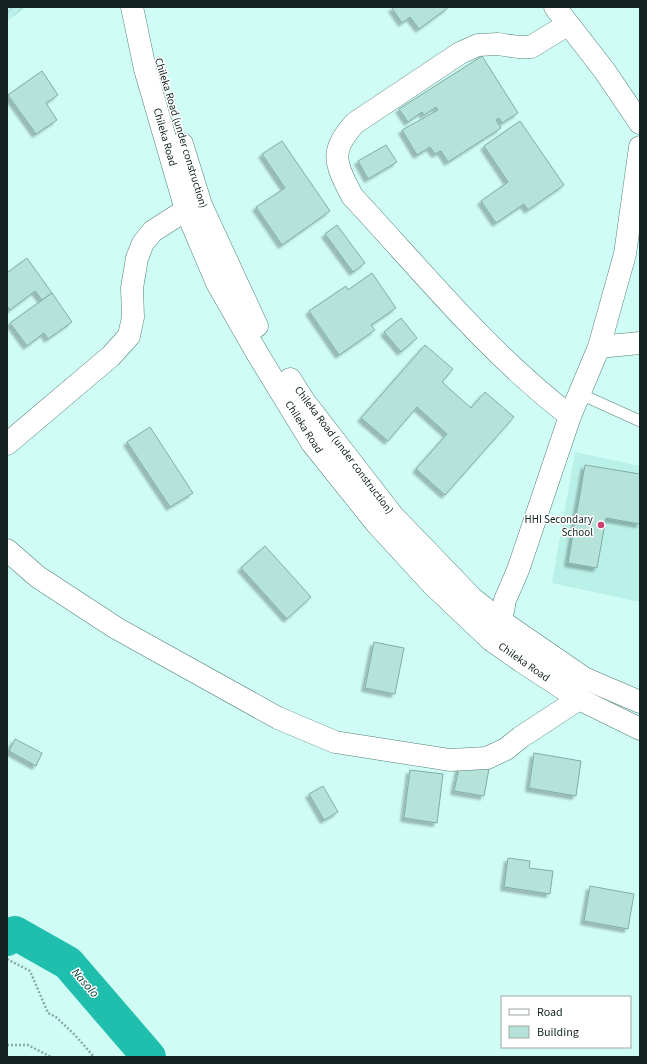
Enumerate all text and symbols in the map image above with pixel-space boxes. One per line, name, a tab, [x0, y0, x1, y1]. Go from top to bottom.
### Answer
street label: Chileka Road (under construction)	[152, 56, 210, 210]
street label: Chileka Road	[150, 106, 180, 168]
street label: Chileka Road (under construction)	[291, 383, 397, 517]
street label: Chileka Road	[281, 398, 327, 456]
place label: HHI Secondary School	[525, 512, 593, 540]
marker: HHI Secondary School	[596, 520, 606, 530]
street label: Chileka Road	[495, 639, 553, 685]
water label: Nasolo	[67, 965, 103, 1001]
legend	[501, 996, 631, 1048]
text: Road	[537, 1004, 563, 1021]
text: Building	[537, 1024, 579, 1041]

